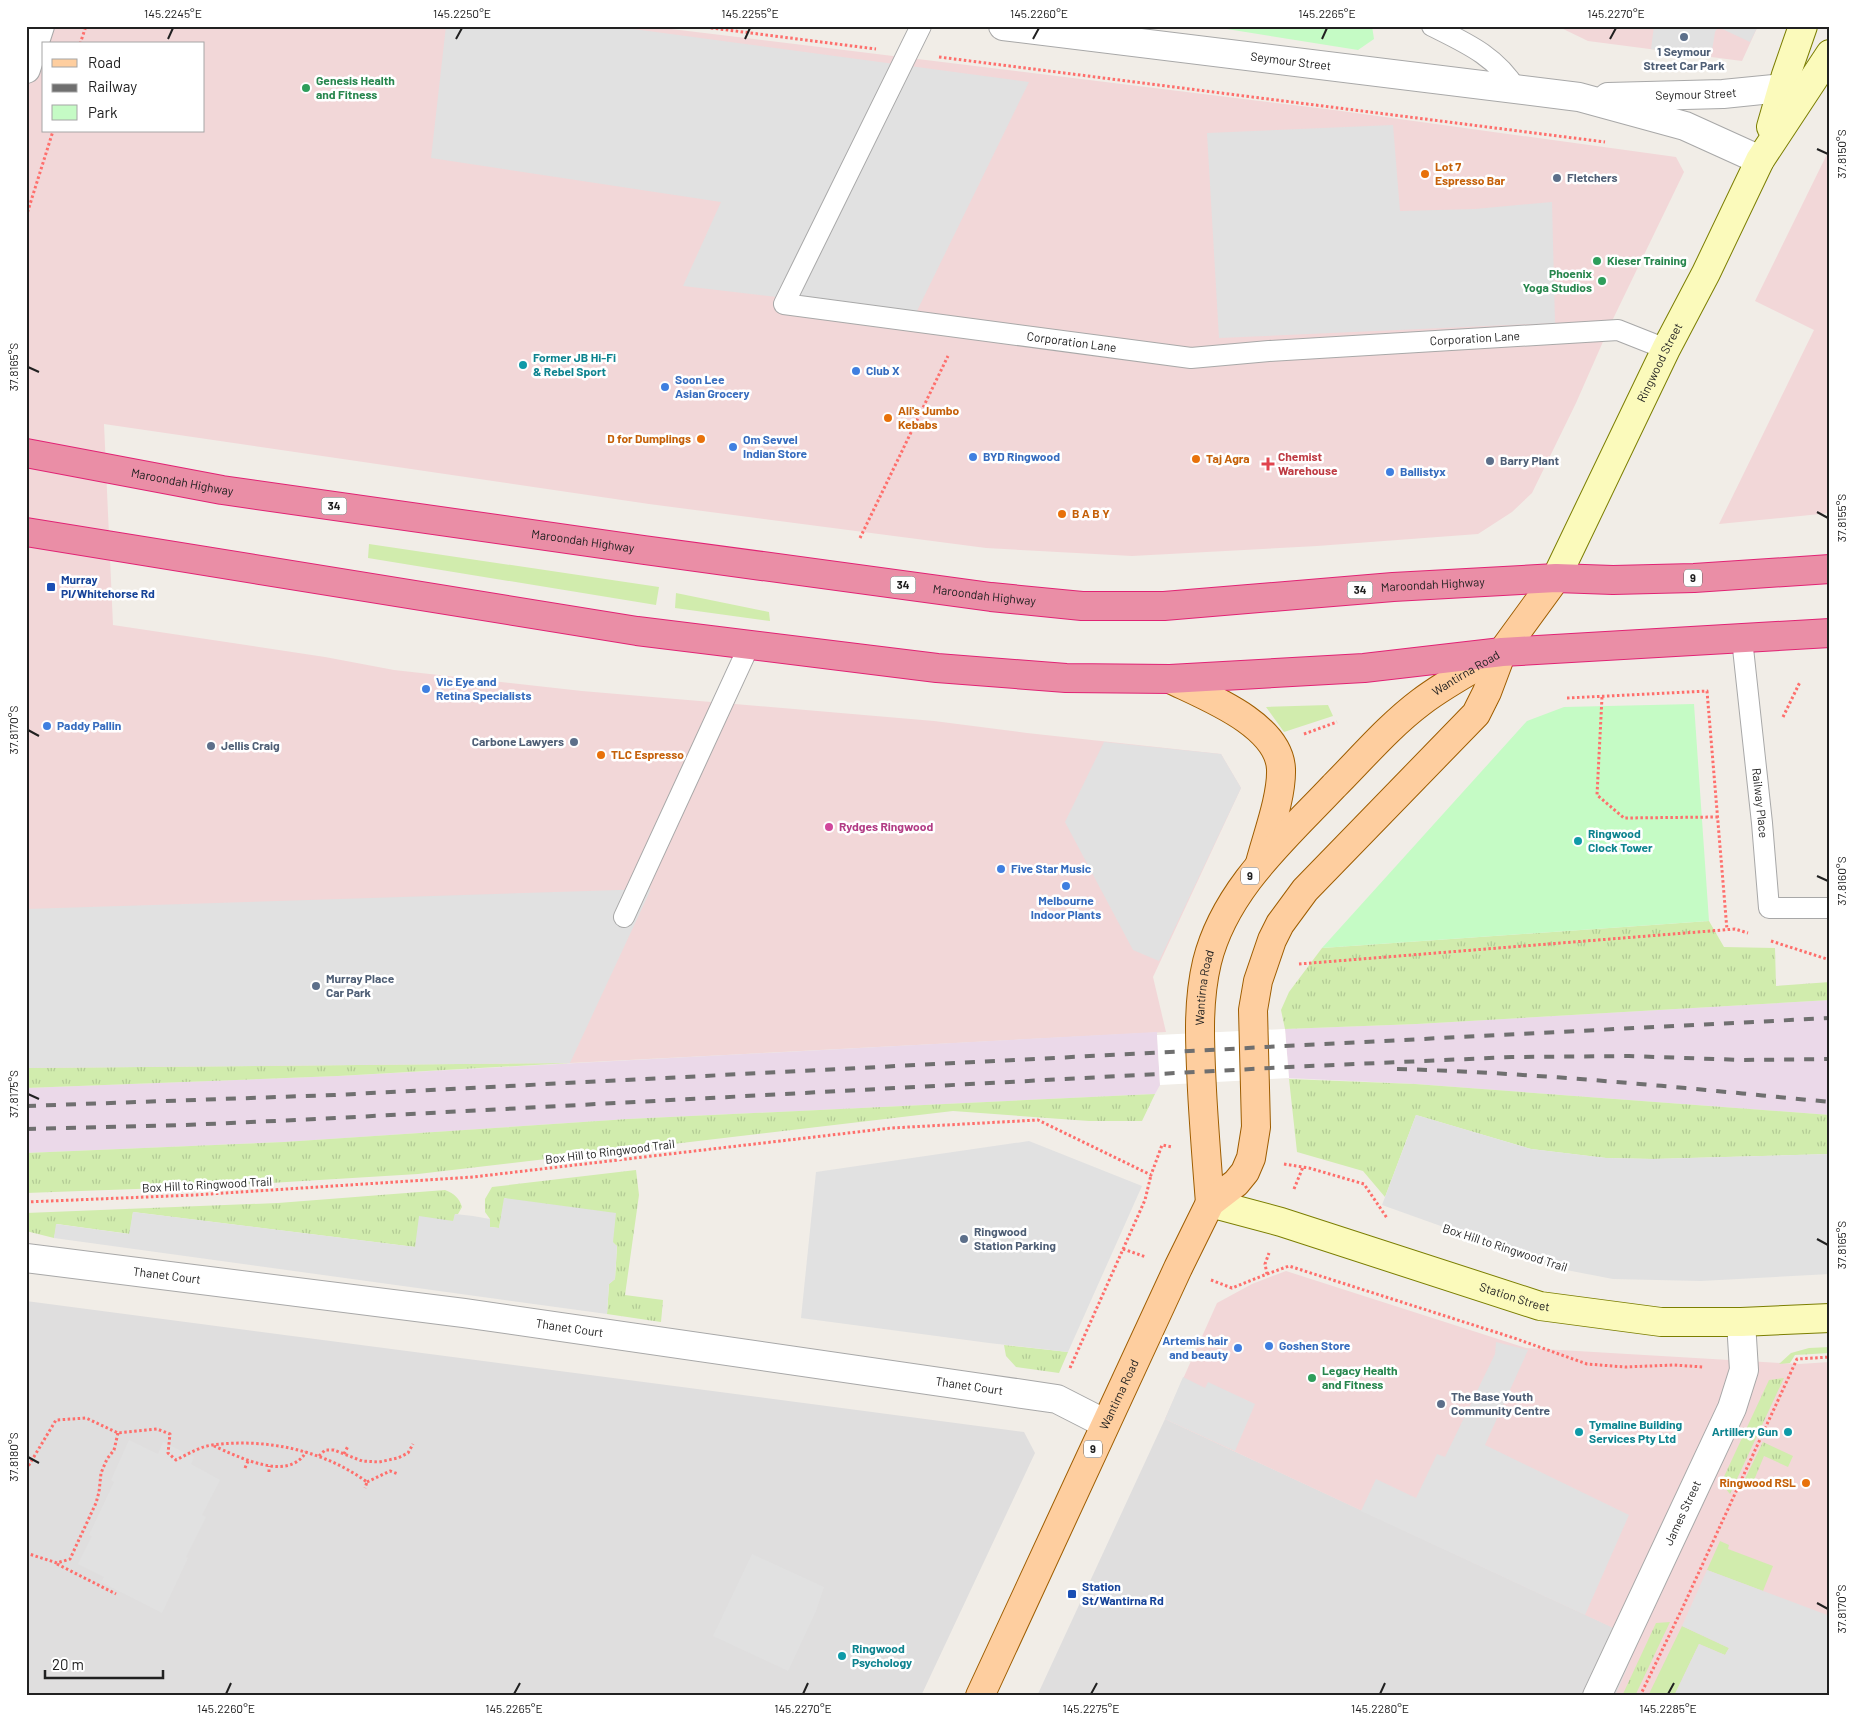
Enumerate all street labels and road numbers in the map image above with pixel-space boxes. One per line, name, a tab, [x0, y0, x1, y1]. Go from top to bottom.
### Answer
street label: Seymour Street	[1250, 49, 1332, 72]
street label: Seymour Street	[1655, 85, 1737, 102]
street label: Ringwood Street	[1634, 320, 1684, 404]
street label: Corporation Lane	[1026, 328, 1117, 354]
street label: Corporation Lane	[1429, 328, 1520, 347]
street label: Maroondah Highway	[130, 465, 235, 498]
road number: 34	[322, 498, 346, 514]
street label: Maroondah Highway	[531, 526, 636, 555]
road number: 9	[1684, 570, 1702, 586]
street label: Maroondah Highway	[1380, 574, 1486, 594]
road number: 34	[890, 576, 916, 594]
street label: Maroondah Highway	[932, 581, 1037, 607]
road number: 34	[1348, 582, 1372, 598]
street label: Wantirna Road	[1429, 647, 1502, 698]
street label: Railway Place	[1750, 767, 1771, 839]
road number: 9	[1241, 868, 1259, 884]
street label: Wantirna Road	[1192, 948, 1216, 1025]
street label: Box Hill to Ringwood Trail	[544, 1136, 675, 1166]
street label: Box Hill to Ringwood Trail	[142, 1174, 272, 1194]
street label: Box Hill to Ringwood Trail	[1441, 1220, 1569, 1274]
street label: Thanet Court	[132, 1264, 202, 1286]
street label: Station Street	[1478, 1279, 1551, 1313]
street label: Thanet Court	[535, 1315, 604, 1339]
street label: Wantirna Road	[1096, 1357, 1141, 1432]
street label: Thanet Court	[935, 1373, 1004, 1397]
road number: 9	[1084, 1440, 1102, 1458]
street label: James Street	[1661, 1478, 1703, 1547]

